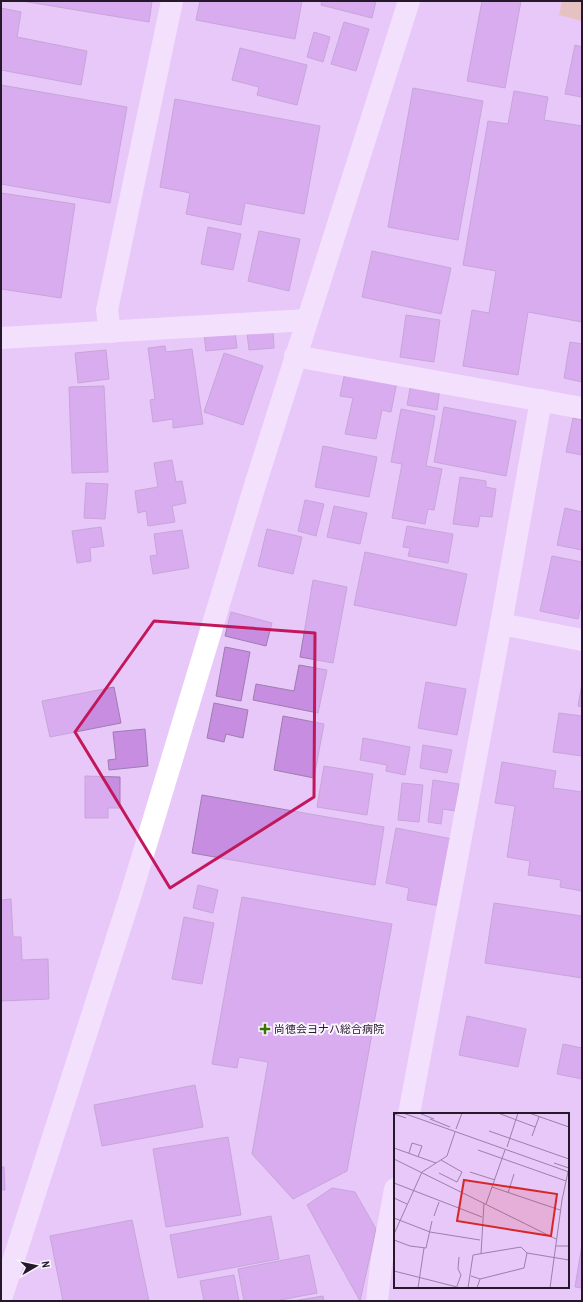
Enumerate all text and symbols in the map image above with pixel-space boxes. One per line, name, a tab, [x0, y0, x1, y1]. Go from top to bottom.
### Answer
place label: 尚徳会ヨナハ総合病院	[274, 1022, 384, 1036]
marker: 尚徳会ヨナハ総合病院	[259, 1023, 271, 1035]
inset map	[394, 1113, 569, 1288]
north arrow	[16, 1246, 56, 1286]
text: N	[38, 1260, 53, 1269]

